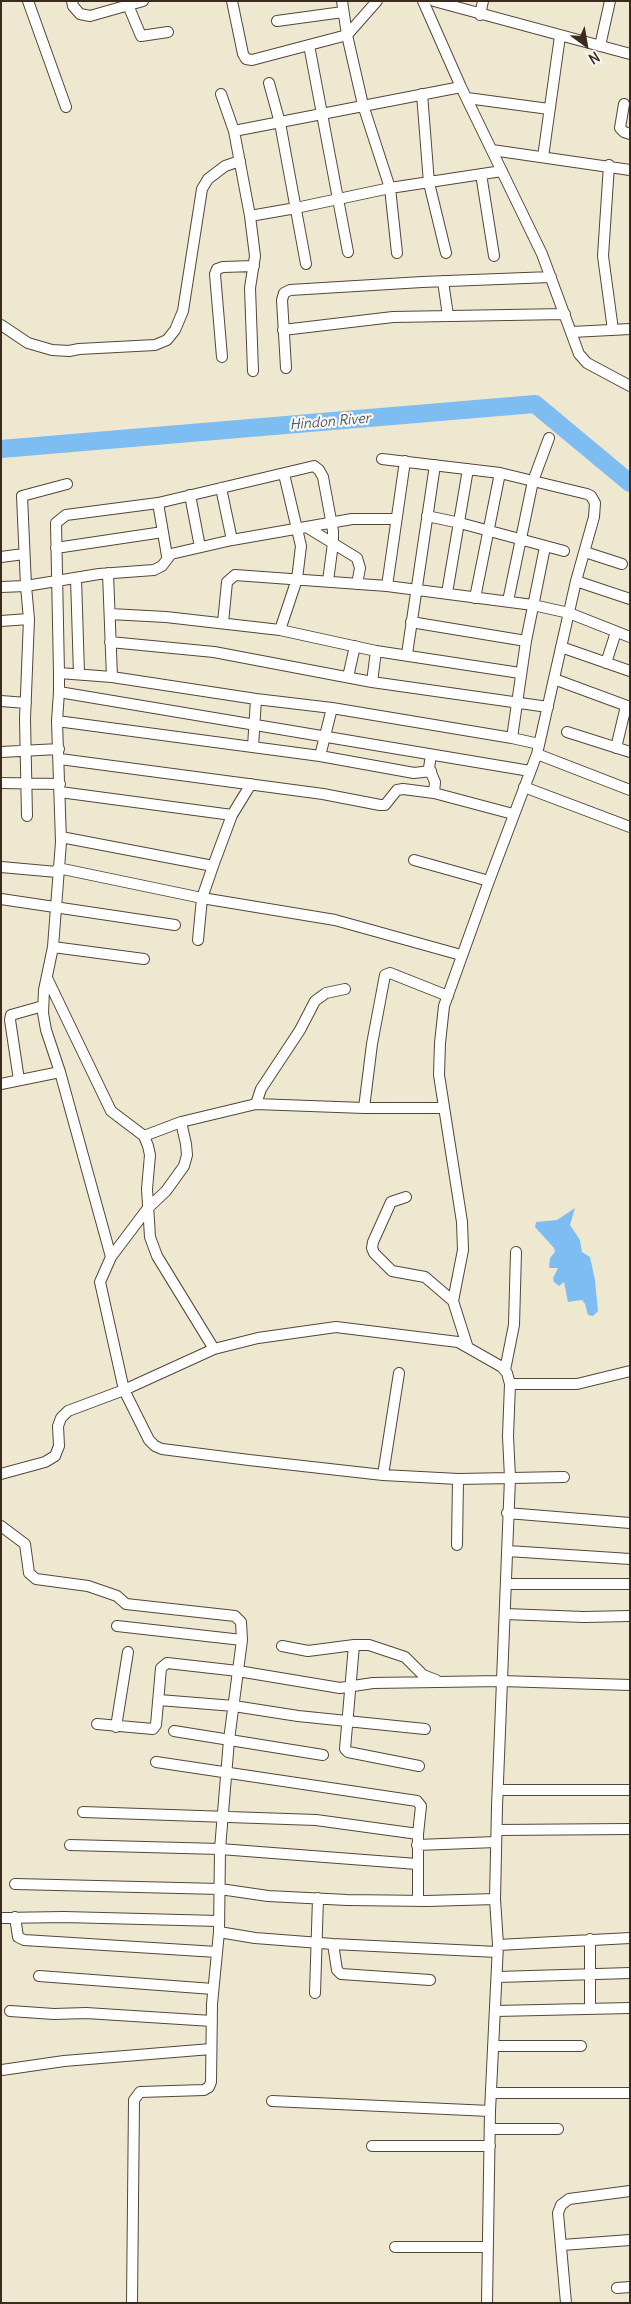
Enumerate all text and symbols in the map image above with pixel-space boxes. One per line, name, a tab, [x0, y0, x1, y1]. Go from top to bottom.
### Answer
north arrow	[561, 20, 611, 70]
text: N	[585, 48, 603, 68]
water label: Hindon River	[289, 410, 371, 434]

